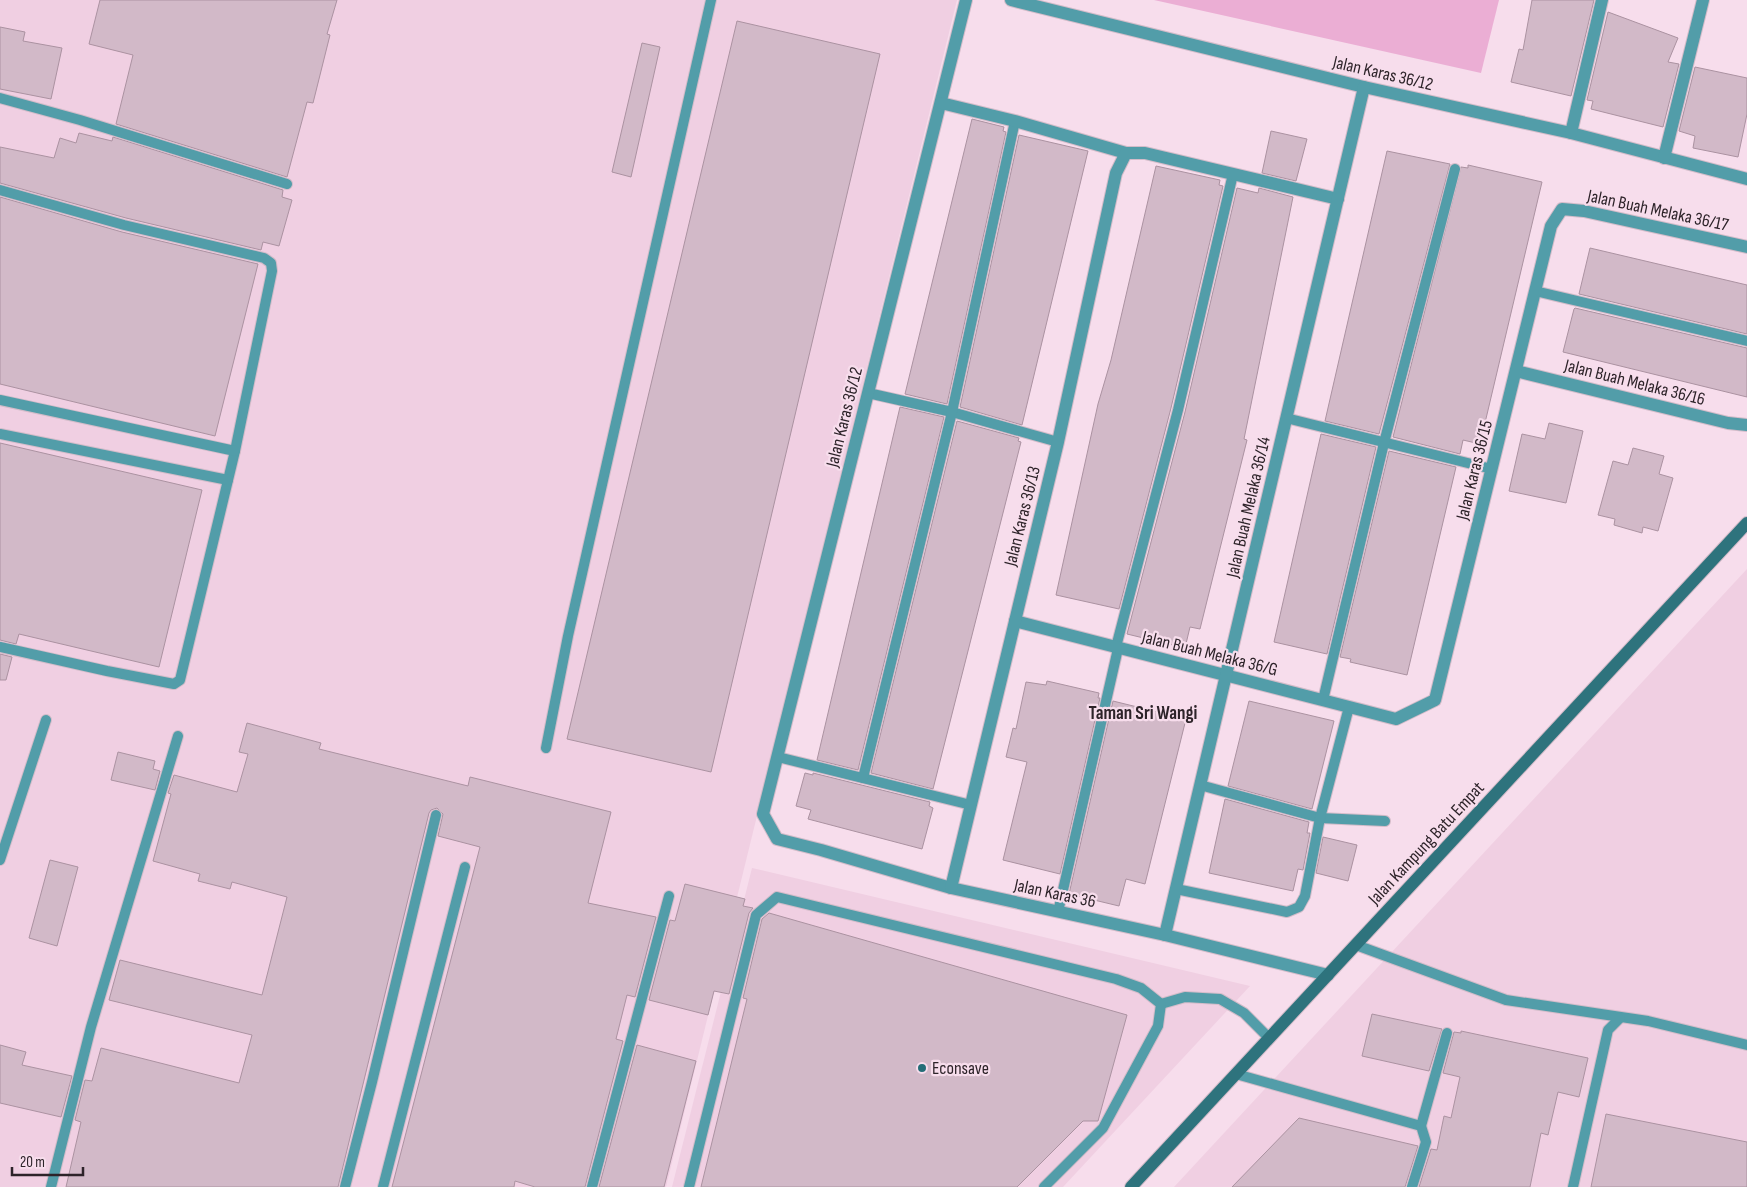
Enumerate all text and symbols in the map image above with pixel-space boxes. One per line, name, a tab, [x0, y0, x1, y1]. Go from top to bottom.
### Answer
street label: Jalan Karas 36/12	[1330, 52, 1435, 95]
street label: Jalan Buah Melaka 36/17	[1585, 185, 1731, 236]
street label: Jalan Buah Melaka 36/16	[1561, 355, 1707, 410]
street label: Jalan Karas 36/12	[822, 365, 867, 470]
street label: Jalan Karas 36/15	[1452, 418, 1497, 523]
street label: Jalan Buah Melaka 36/14	[1222, 434, 1275, 581]
street label: Jalan Karas 36/13	[1000, 464, 1045, 569]
street label: Jalan Buah Melaka 36/G	[1139, 626, 1280, 680]
district label: Taman Sri Wangi	[1089, 702, 1198, 725]
street label: Jalan Kampung Batu Empat	[1363, 777, 1489, 910]
street label: Jalan Karas 36	[1011, 874, 1098, 912]
place label: Econsave	[932, 1058, 989, 1079]
marker: Econsave	[916, 1062, 928, 1074]
scale bar	[12, 1144, 84, 1176]
text: 20 m	[20, 1153, 45, 1172]

